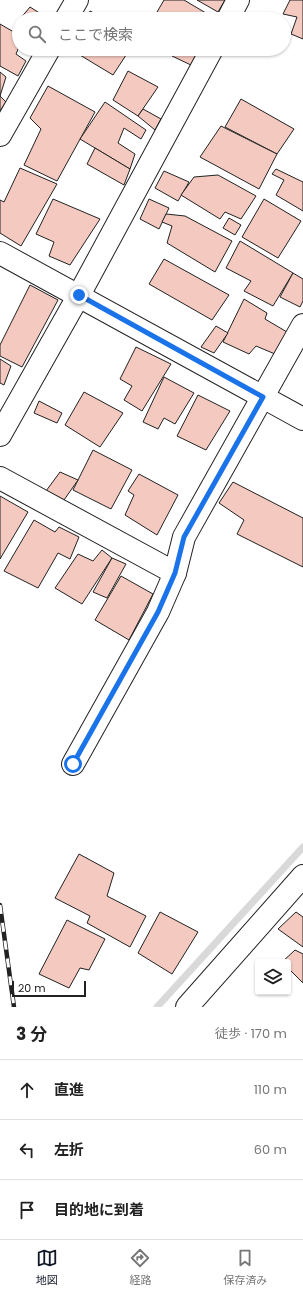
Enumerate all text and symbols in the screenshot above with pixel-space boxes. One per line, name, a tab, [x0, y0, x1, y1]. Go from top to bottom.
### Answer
search box	[12, 12, 291, 56]
icon: search	[26, 23, 48, 45]
text: ここで検索	[58, 24, 133, 45]
route end	[70, 286, 88, 304]
route start	[64, 755, 82, 773]
map controls	[255, 959, 291, 995]
button: layers	[255, 959, 291, 995]
scale bar	[12, 979, 86, 998]
text: 20 m	[18, 980, 46, 996]
text: 3 分	[16, 1022, 47, 1046]
text: 徒歩 · 170 m	[215, 1024, 287, 1043]
icon: ahead	[16, 1079, 38, 1101]
text: 直進	[54, 1079, 84, 1100]
text: 110 m	[254, 1080, 287, 1099]
icon: left	[16, 1139, 38, 1161]
text: 左折	[54, 1139, 84, 1160]
text: 60 m	[254, 1140, 287, 1159]
icon: arrive	[16, 1199, 38, 1221]
text: 目的地に到着	[54, 1199, 144, 1220]
tab: 地図	[36, 1247, 58, 1289]
tab: 経路	[129, 1247, 151, 1289]
tab: 保存済み	[223, 1247, 267, 1289]

